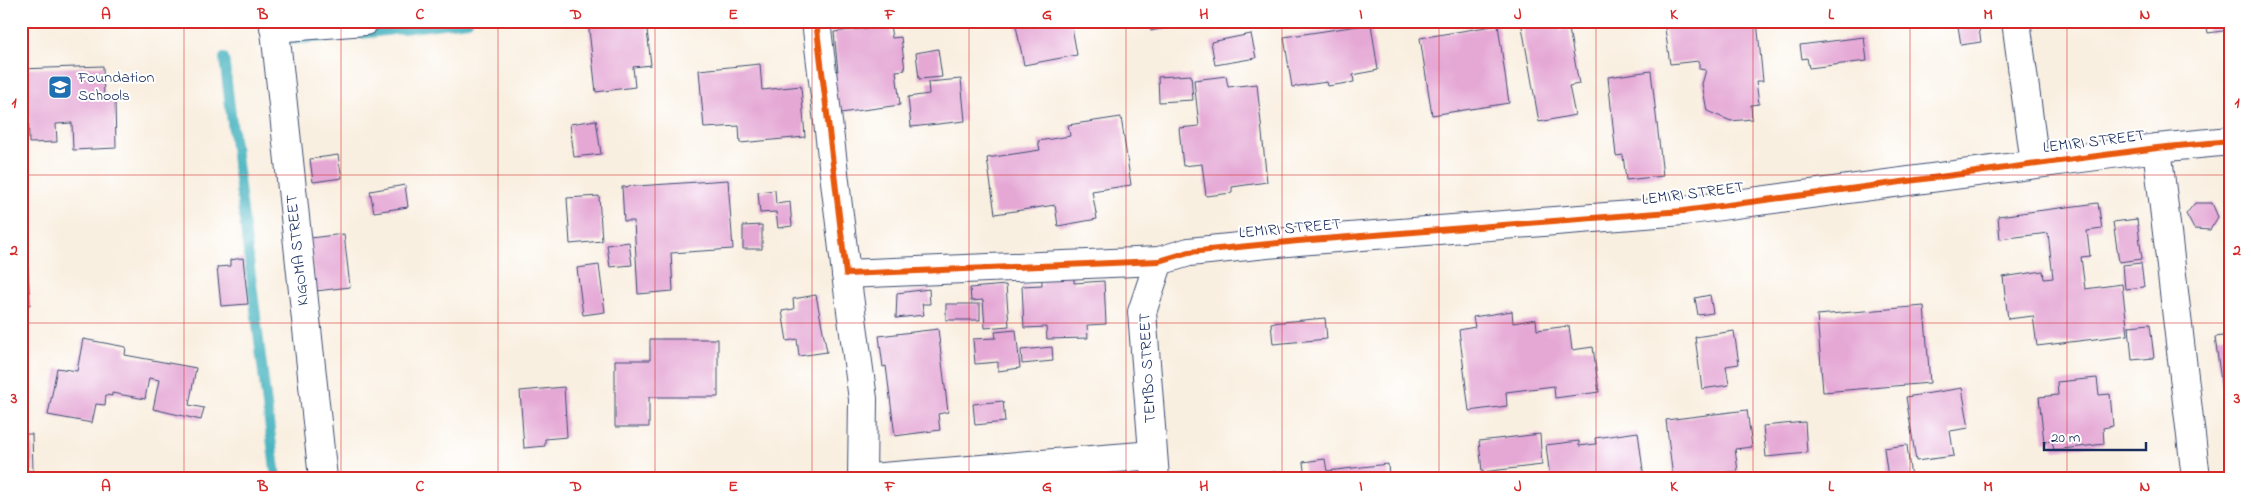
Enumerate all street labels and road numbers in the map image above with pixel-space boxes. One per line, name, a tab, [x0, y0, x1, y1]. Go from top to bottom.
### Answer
street label: LEMIRI STREET	[2042, 124, 2146, 160]
street label: LEMIRI STREET	[1641, 176, 1745, 212]
street label: KIGOMA STREET	[280, 193, 316, 307]
street label: LEMIRI STREET	[1238, 213, 1342, 245]
street label: TEMBO STREET	[1133, 312, 1163, 424]

